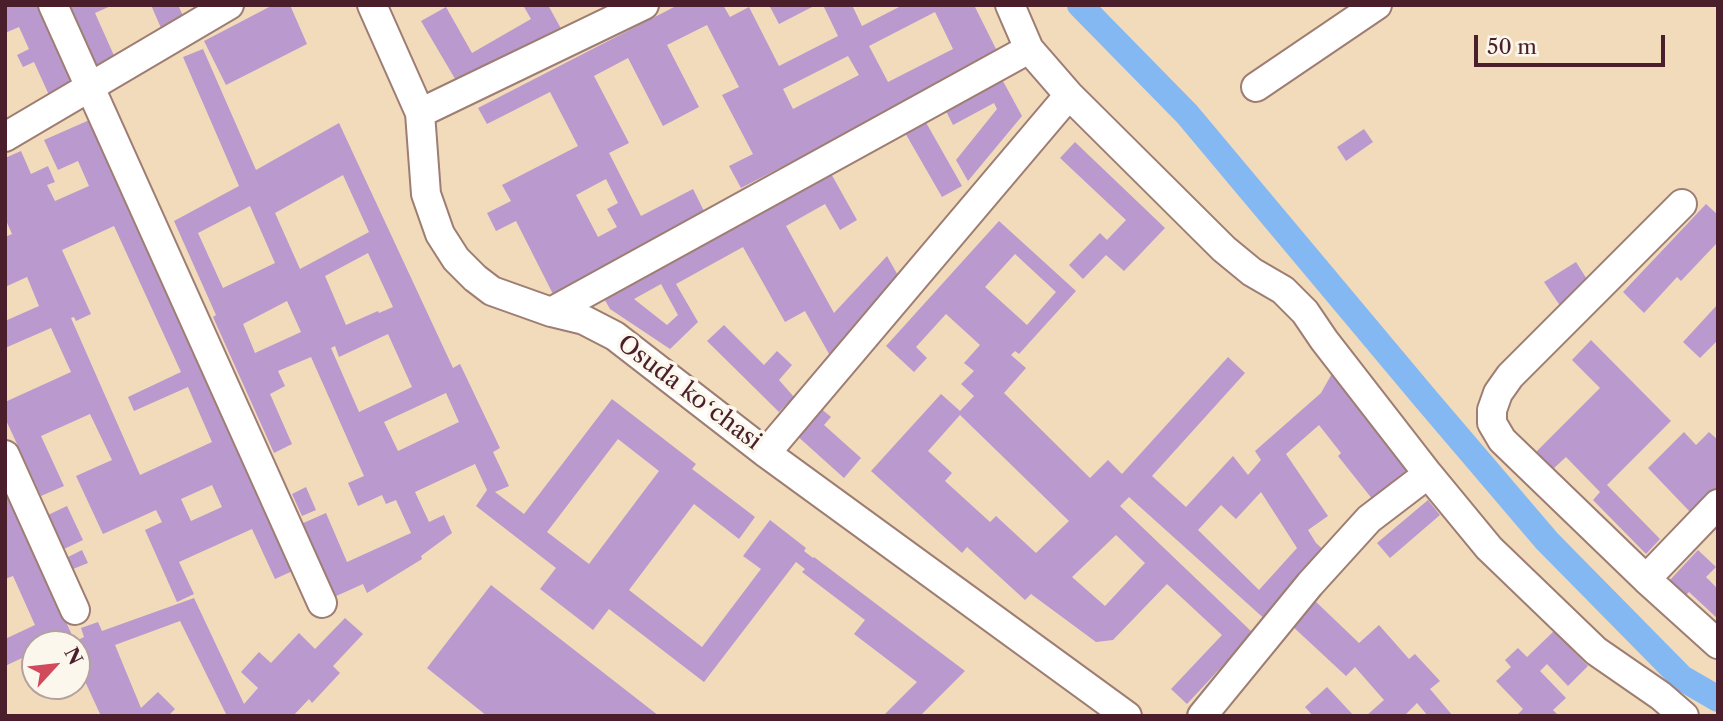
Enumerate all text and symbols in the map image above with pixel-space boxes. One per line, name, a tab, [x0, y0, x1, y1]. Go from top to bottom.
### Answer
scale bar	[1478, 21, 1669, 65]
text: 50 m	[1487, 34, 1537, 59]
street label: Osuda koʻchasi	[611, 330, 767, 456]
north arrow	[21, 630, 91, 700]
text: N	[59, 644, 87, 669]

